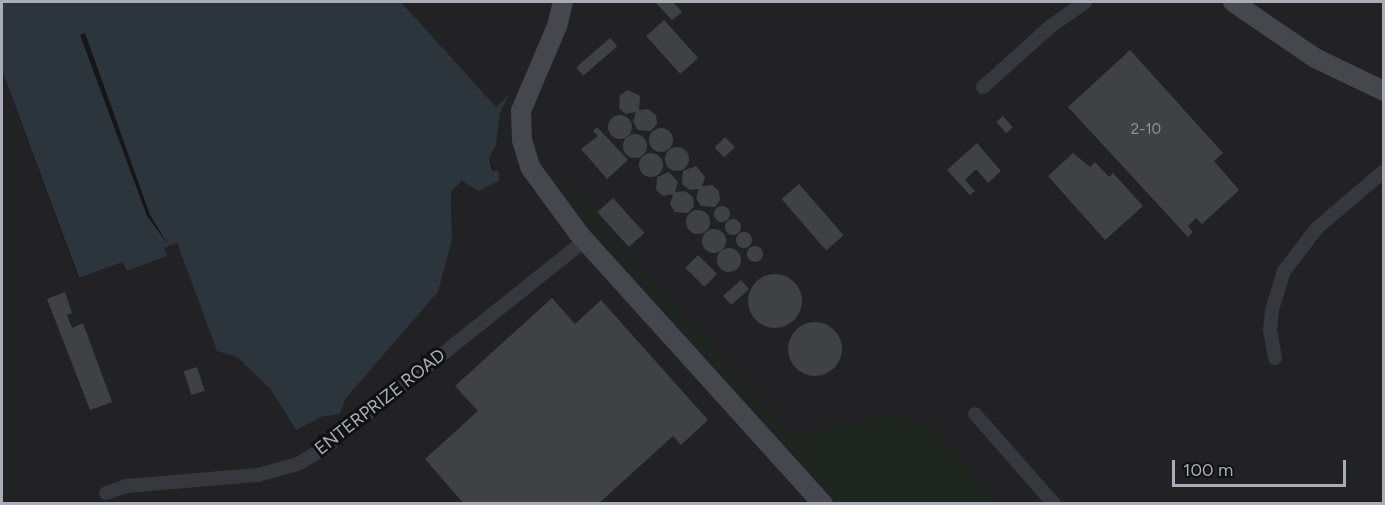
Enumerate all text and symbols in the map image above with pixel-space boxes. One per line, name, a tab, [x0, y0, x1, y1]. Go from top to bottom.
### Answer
house number: 2-10	[1131, 121, 1161, 139]
street label: ENTERPRIZE ROAD	[311, 344, 449, 460]
scale bar	[1175, 448, 1349, 486]
text: 100 m	[1183, 459, 1233, 481]

